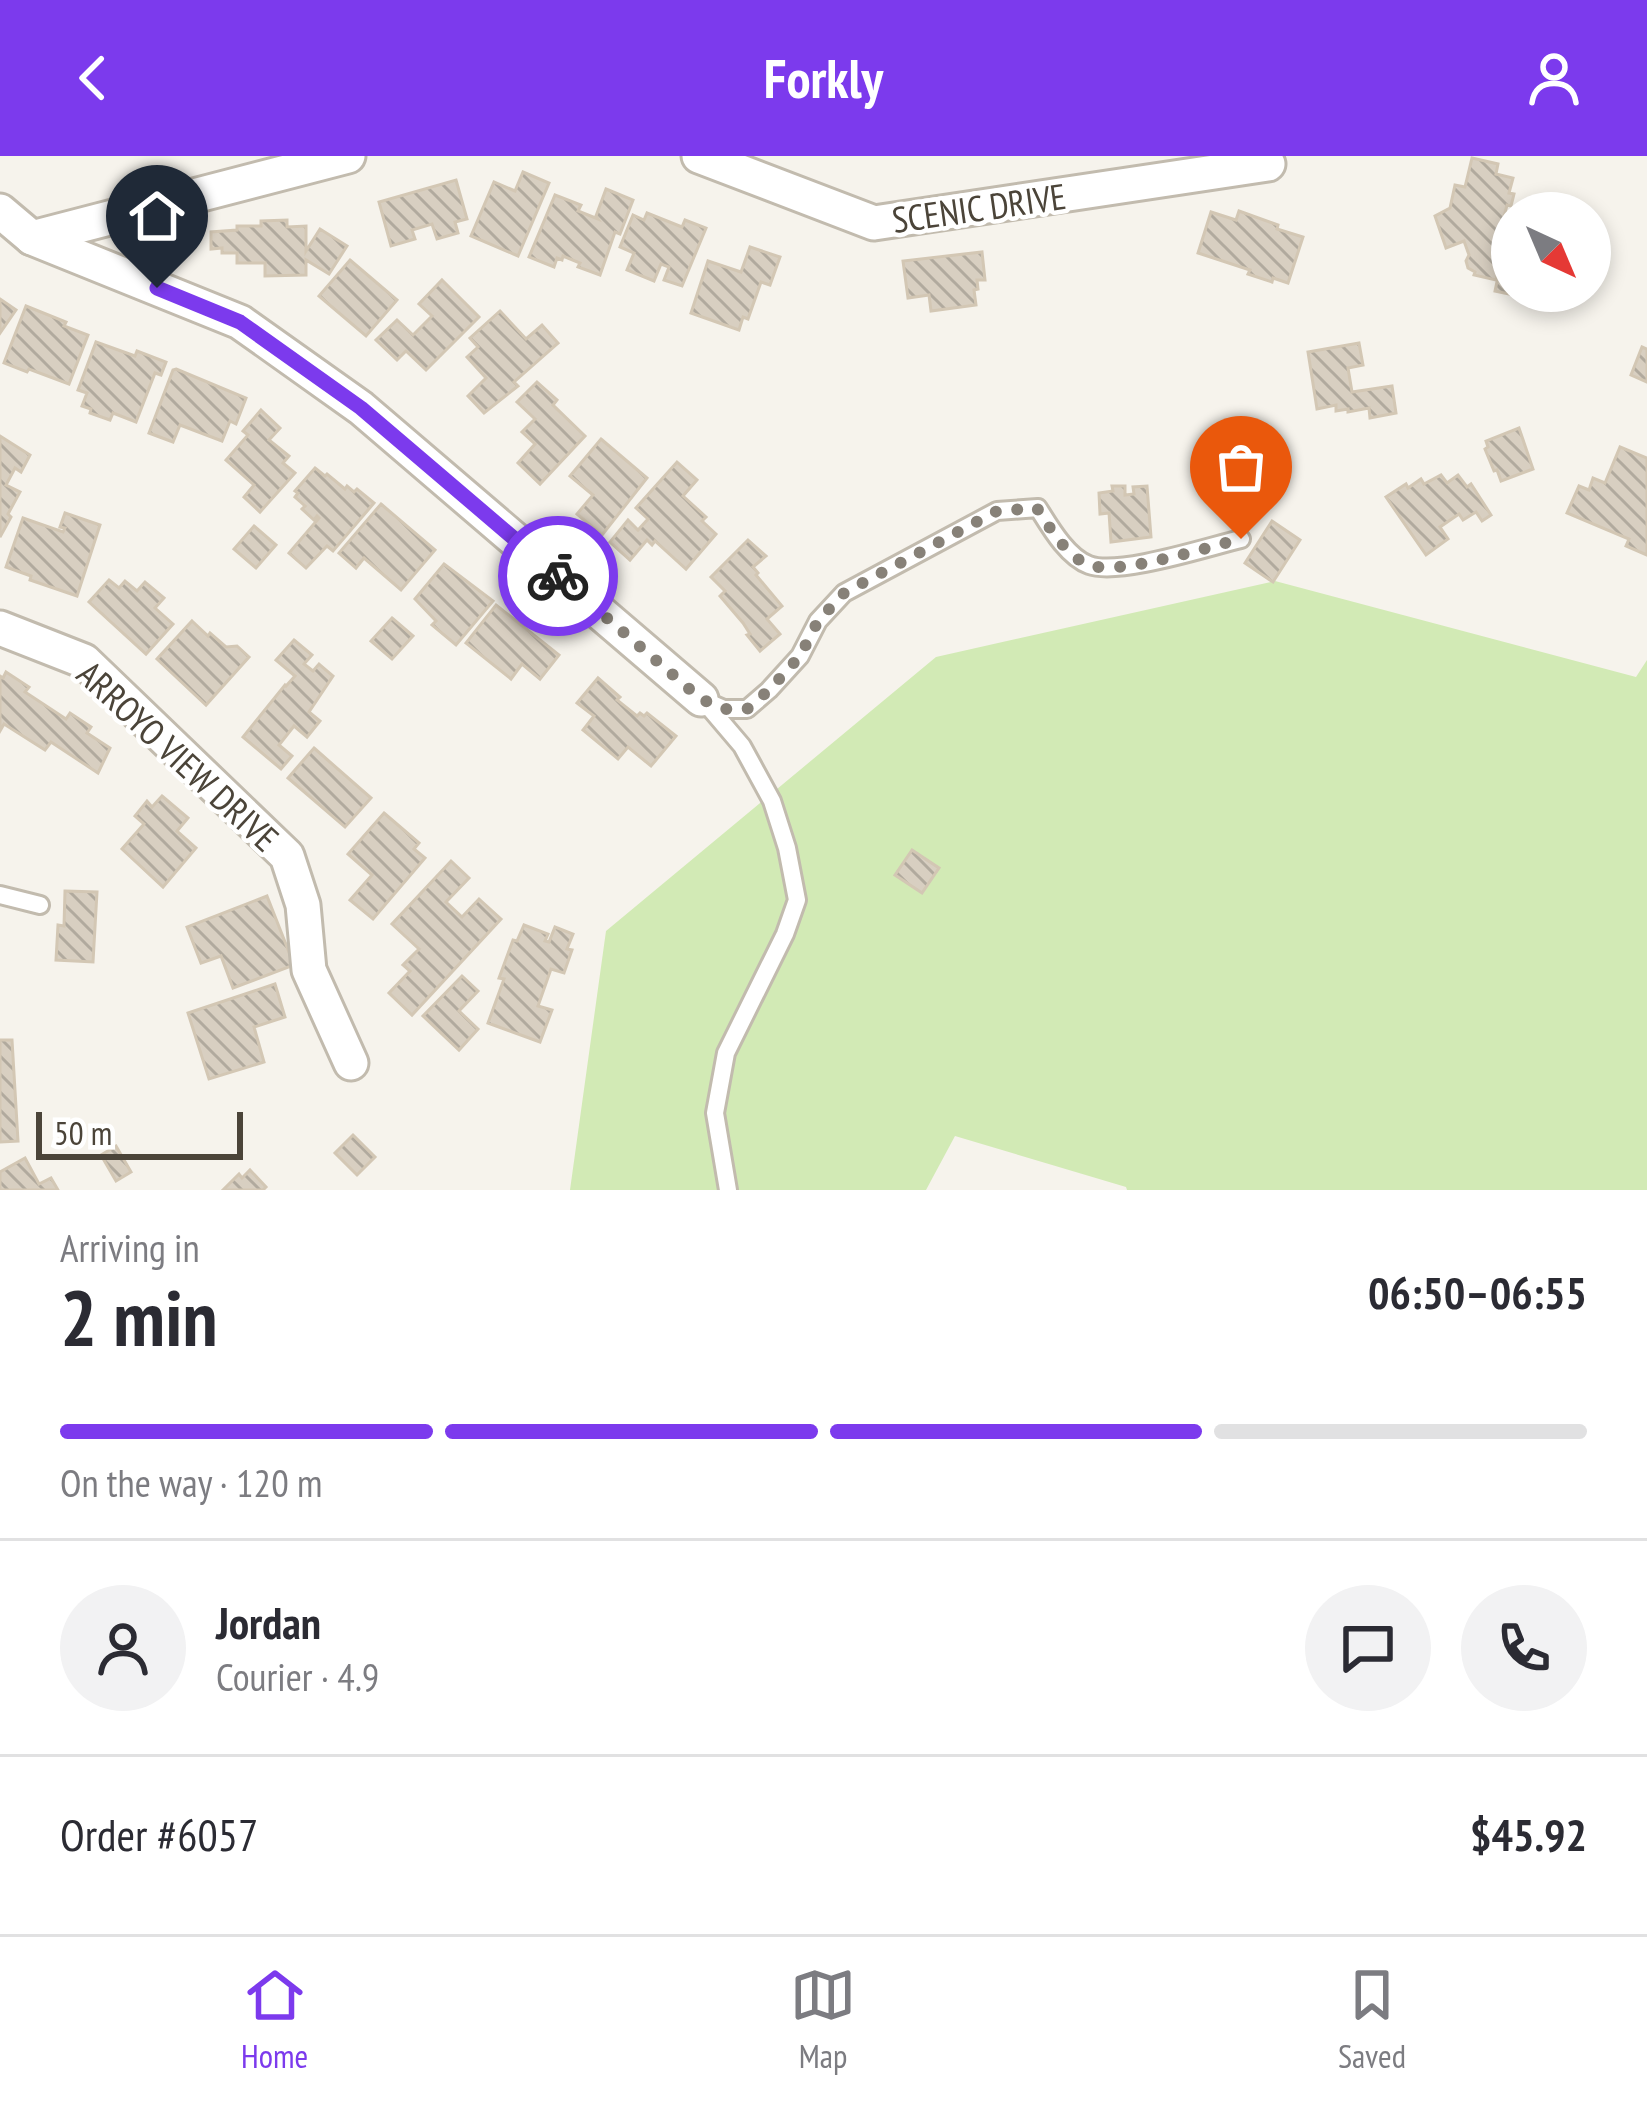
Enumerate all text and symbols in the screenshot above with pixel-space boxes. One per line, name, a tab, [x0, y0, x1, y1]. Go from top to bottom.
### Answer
text: Forkly	[764, 43, 883, 113]
icon: back	[60, 45, 126, 111]
icon: person	[1521, 45, 1587, 111]
pin	[106, 165, 208, 288]
street label: SCENIC DRIVE	[889, 172, 1069, 243]
icon: home	[124, 183, 190, 249]
north arrow	[1491, 192, 1611, 312]
map controls	[1491, 192, 1611, 312]
pin	[1190, 416, 1292, 539]
icon: bag	[1208, 434, 1274, 500]
courier	[498, 516, 618, 636]
icon: bike	[525, 543, 591, 609]
street label: ARROYO VIEW DRIVE	[68, 650, 289, 861]
scale bar	[36, 1106, 243, 1159]
text: 50 m	[54, 1111, 112, 1154]
text: Arriving in	[60, 1222, 200, 1273]
text: 06:50–06:55	[1368, 1263, 1587, 1321]
text: 2 min	[60, 1267, 218, 1368]
text: On the way · 120 m	[60, 1457, 322, 1508]
button: person	[60, 1585, 186, 1711]
button: chat	[1305, 1585, 1431, 1711]
button: phone	[1461, 1585, 1587, 1711]
text: Jordan	[216, 1593, 321, 1651]
text: Courier · 4.9	[216, 1651, 379, 1702]
text: Order #6057	[60, 1805, 258, 1863]
text: $45.92	[1470, 1805, 1587, 1863]
tab: Home	[241, 1962, 308, 2077]
tab: Map	[790, 1962, 856, 2077]
tab: Saved	[1338, 1962, 1406, 2077]

